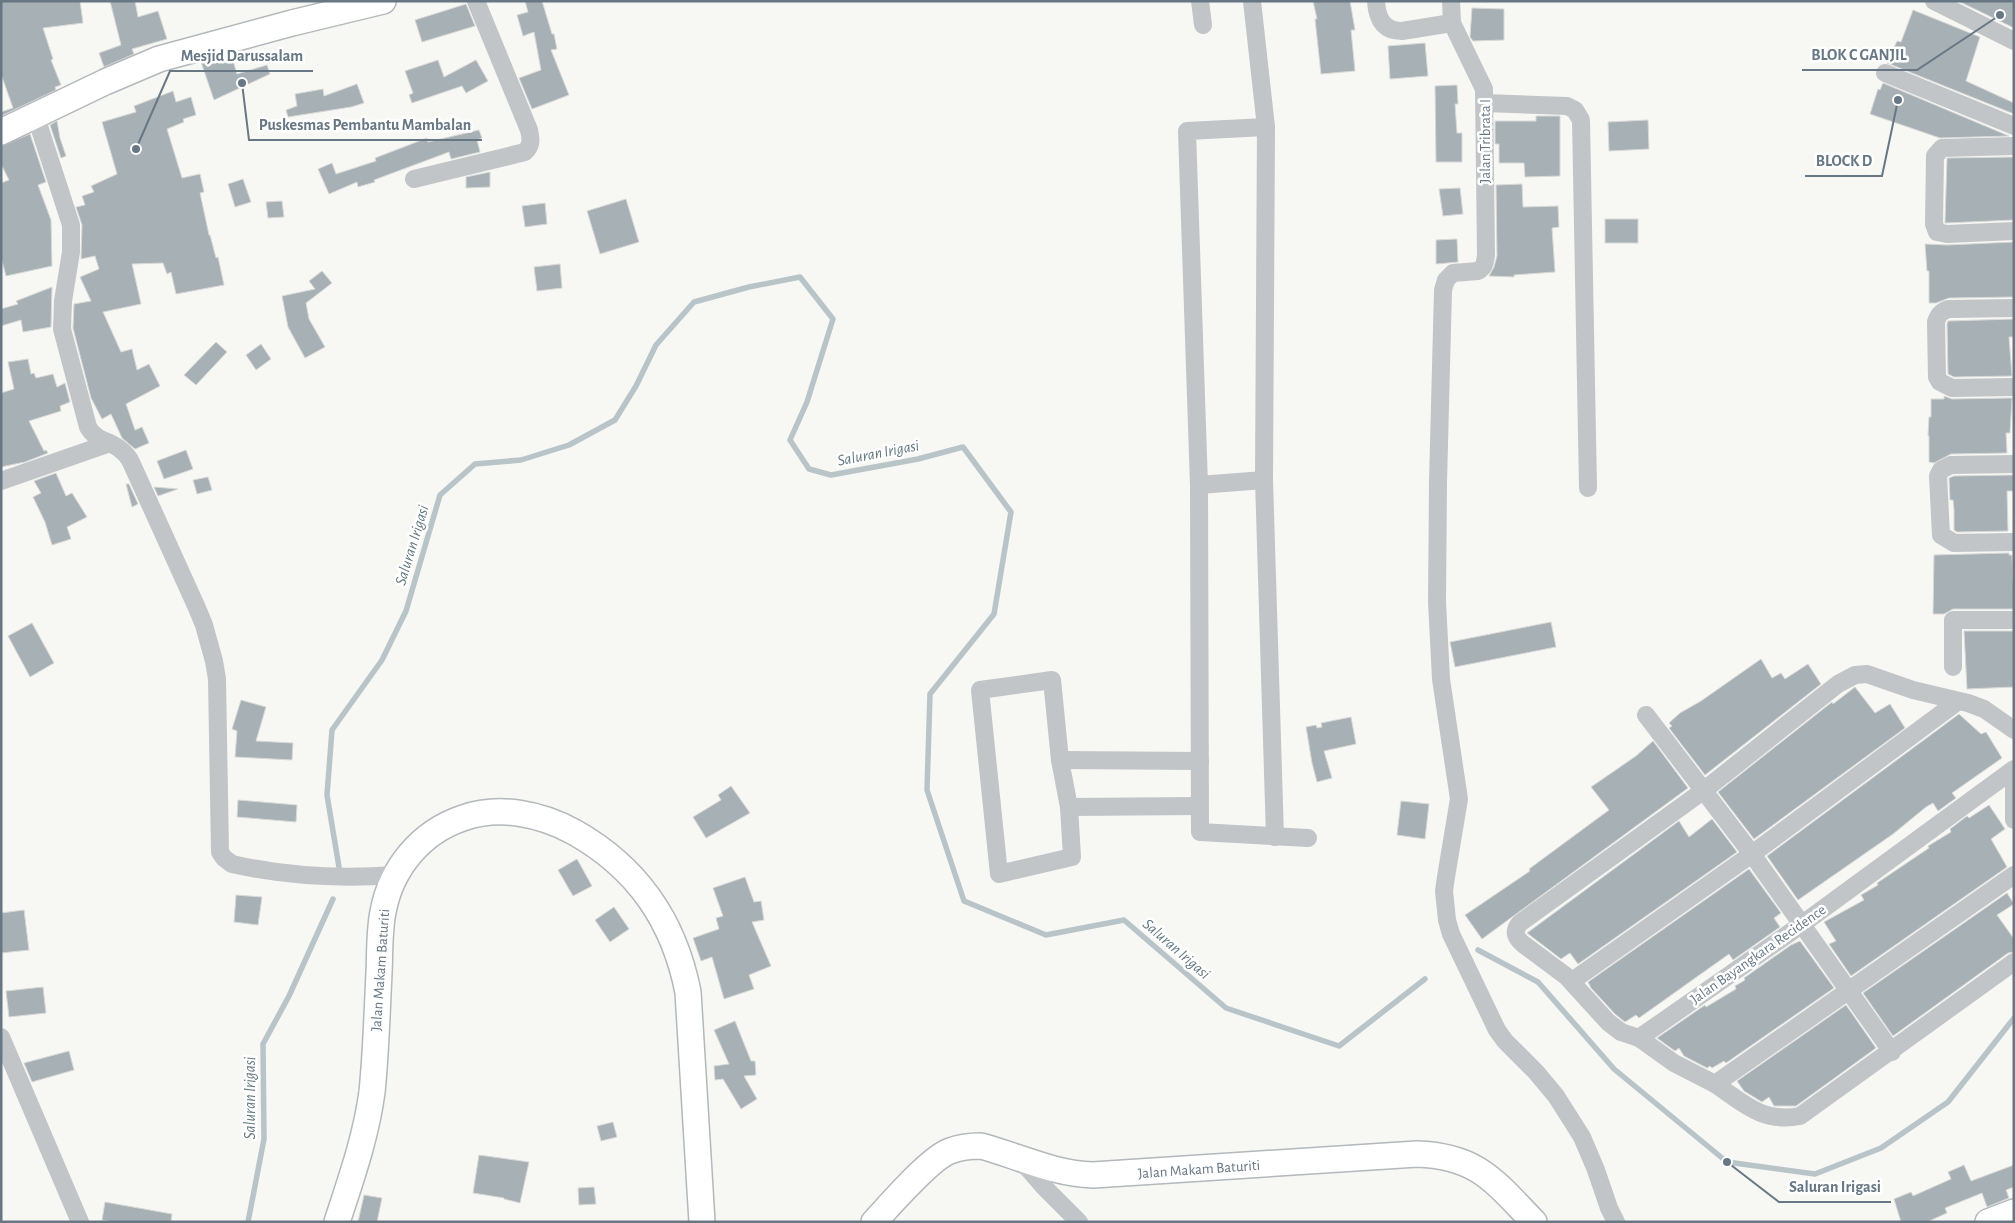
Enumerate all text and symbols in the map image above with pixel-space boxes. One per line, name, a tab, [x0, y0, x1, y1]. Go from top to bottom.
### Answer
callout: BLOK C GANJIL	[1802, 39, 1917, 70]
callout: Mesjid Darussalam	[170, 40, 313, 71]
text: BLOK C GANJIL	[1811, 47, 1907, 63]
text: Mesjid Darussalam	[181, 48, 303, 65]
street label: Jalan Tribrata I	[1478, 99, 1493, 183]
callout: Puskesmas Pembantu Mambalan	[249, 109, 482, 140]
text: Puskesmas Pembantu Mambalan	[259, 117, 471, 133]
callout: BLOCK D	[1805, 145, 1882, 176]
text: BLOCK D	[1816, 153, 1873, 169]
water label: Saluran Irigasi	[836, 437, 921, 469]
water label: Saluran Irigasi	[392, 503, 432, 587]
street label: Jalan Bayangkara Recidence	[1688, 902, 1829, 1007]
street label: Jalan Makam Baturiti	[369, 908, 392, 1032]
water label: Saluran Irigasi	[1140, 916, 1213, 982]
water label: Saluran Irigasi	[242, 1056, 258, 1139]
street label: Jalan Makam Baturiti	[1137, 1158, 1261, 1181]
callout: Saluran Irigasi	[1779, 1171, 1891, 1202]
text: Saluran Irigasi	[1789, 1179, 1881, 1195]

